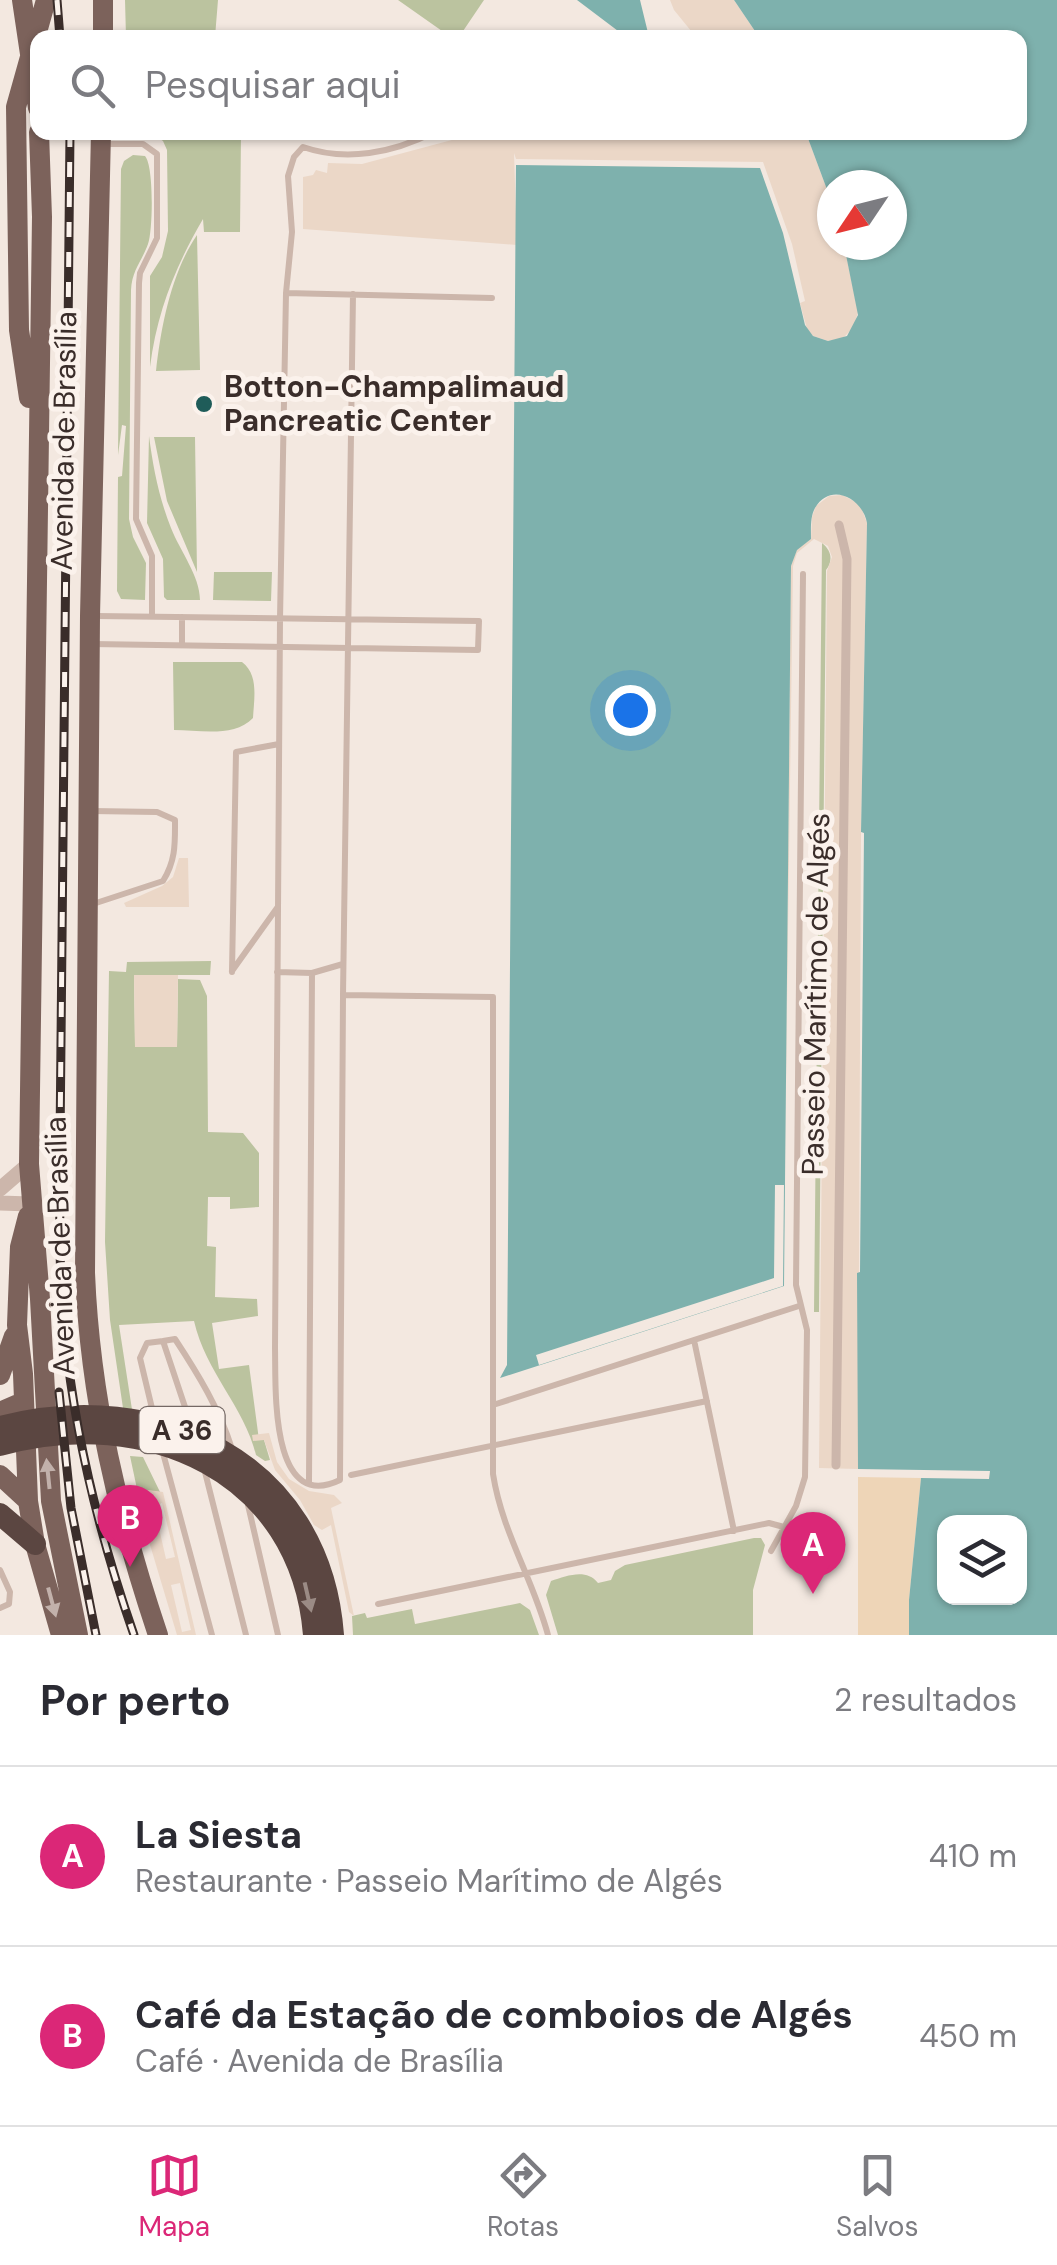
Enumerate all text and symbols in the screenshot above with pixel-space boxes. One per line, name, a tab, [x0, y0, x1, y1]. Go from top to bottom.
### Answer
search box	[30, 30, 1027, 140]
icon: search	[65, 58, 120, 113]
text: Pesquisar aqui	[145, 60, 401, 110]
north arrow	[817, 170, 907, 260]
street label: Avenida de Brasília	[42, 311, 85, 571]
place label: Botton-Champalimaud Pancreatic Center	[224, 367, 564, 440]
marker: Botton-Champalimaud Pancreatic Center	[193, 393, 215, 415]
your location	[605, 685, 656, 736]
street label: Passeio Marítimo de Algés	[793, 812, 838, 1176]
street label: Avenida de Brasília	[35, 1116, 84, 1376]
road number: A 36	[140, 1407, 224, 1453]
one-way arrow	[40, 1458, 56, 1490]
pin: B	[98, 1484, 162, 1567]
pin: A	[780, 1512, 846, 1594]
map controls	[937, 1515, 1027, 1605]
button: layers	[937, 1515, 1027, 1605]
one-way arrow	[301, 1582, 316, 1613]
one-way arrow	[44, 1587, 60, 1618]
text: Por perto	[40, 1673, 231, 1728]
text: 2 resultados	[834, 1679, 1017, 1721]
text: La Siesta	[135, 1810, 302, 1860]
text: A	[61, 1835, 84, 1877]
text: 410 m	[929, 1835, 1017, 1877]
text: Restaurante · Passeio Marítimo de Algés	[135, 1860, 723, 1902]
text: Café da Estação de comboios de Algés	[135, 1990, 853, 2040]
text: B	[62, 2015, 83, 2057]
text: 450 m	[919, 2015, 1017, 2057]
text: Café · Avenida de Brasília	[135, 2040, 504, 2082]
tab: Mapa	[138, 2148, 210, 2245]
tab: Rotas	[487, 2148, 559, 2245]
tab: Salvos	[836, 2148, 919, 2245]

